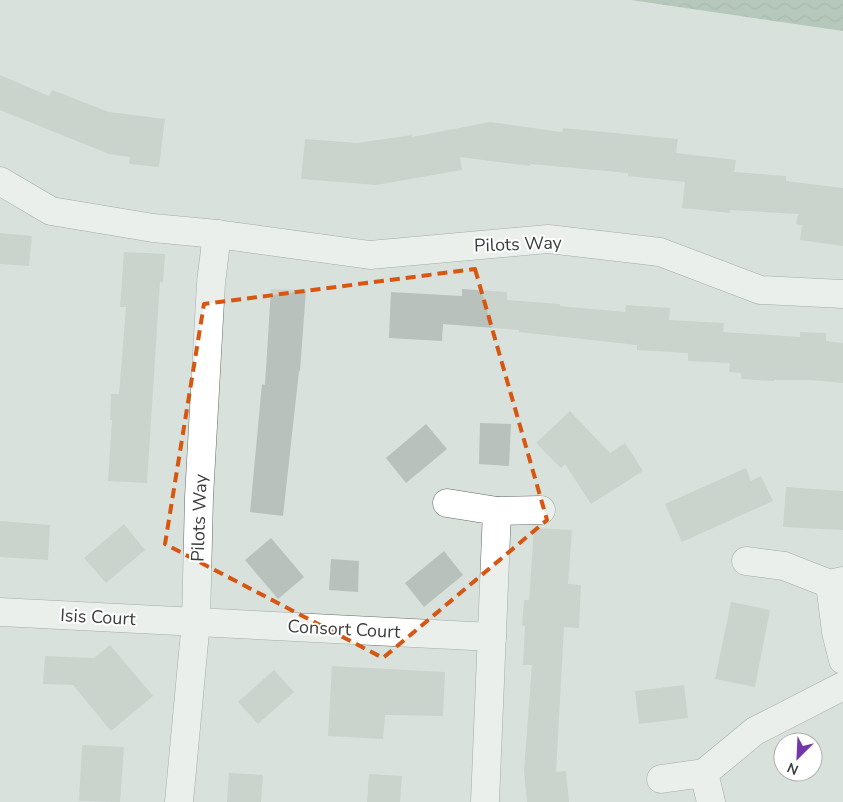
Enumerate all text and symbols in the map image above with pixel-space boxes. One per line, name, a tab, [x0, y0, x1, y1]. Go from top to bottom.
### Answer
street label: Pilots Way	[474, 230, 563, 258]
street label: Pilots Way	[185, 473, 213, 562]
street label: Isis Court	[60, 603, 137, 631]
street label: Consort Court	[287, 614, 402, 644]
north arrow	[773, 732, 823, 782]
text: N	[784, 758, 802, 779]

